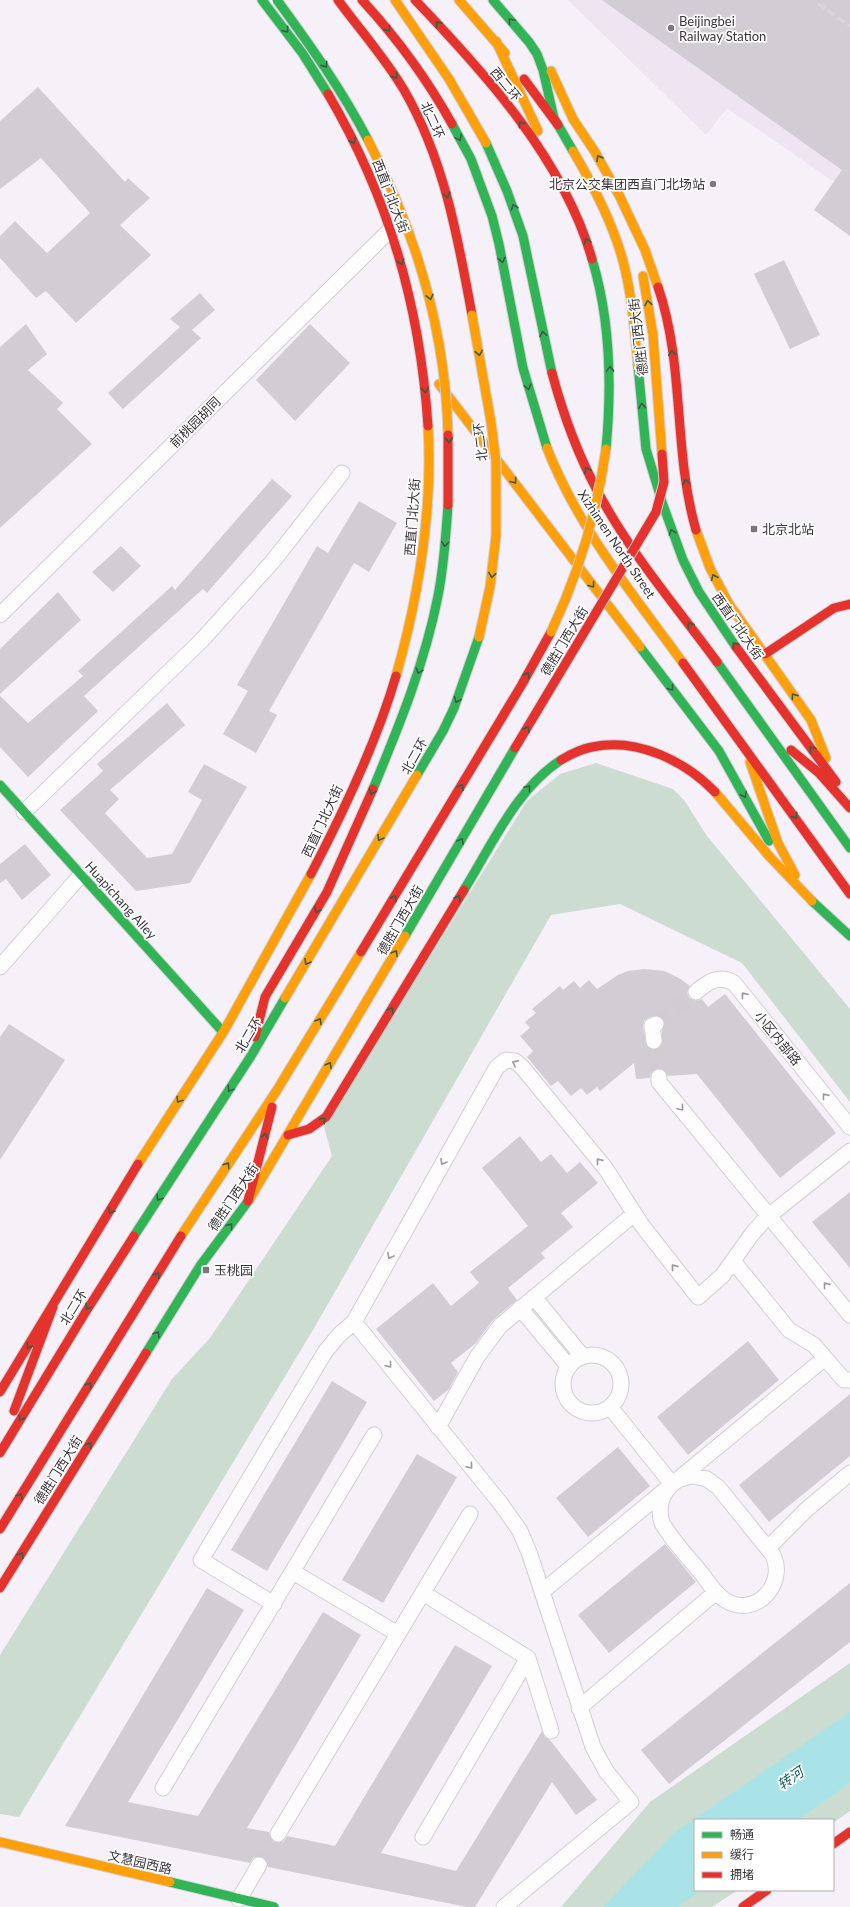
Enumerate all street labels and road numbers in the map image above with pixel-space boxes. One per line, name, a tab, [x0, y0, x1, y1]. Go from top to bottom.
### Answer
street label: 西二环	[488, 64, 524, 104]
street label: 北二环	[418, 99, 448, 141]
street label: 西直门北大街	[370, 157, 412, 235]
street label: 德胜门西大街	[625, 297, 651, 377]
street label: 前桃园胡同	[166, 393, 224, 451]
street label: 北二环	[470, 422, 490, 462]
street label: 西直门北大街	[401, 478, 423, 556]
street label: Xizhimen North Street	[575, 487, 659, 601]
street label: 西直门北大街	[709, 589, 767, 663]
street label: 德胜门西大街	[537, 603, 591, 679]
street label: 北二环	[397, 735, 431, 777]
street label: 西直门北大街	[298, 782, 346, 860]
street label: Huapichang Alley	[82, 858, 160, 942]
street label: 德胜门西大街	[374, 882, 426, 958]
street label: 小区内部路	[751, 1008, 805, 1068]
street label: 北二环	[231, 1014, 265, 1056]
street label: 德胜门西大街	[205, 1160, 261, 1234]
street label: 北二环	[56, 1286, 90, 1328]
street label: 德胜门西大街	[31, 1433, 85, 1507]
street label: 文慧园西路	[107, 1847, 173, 1877]

